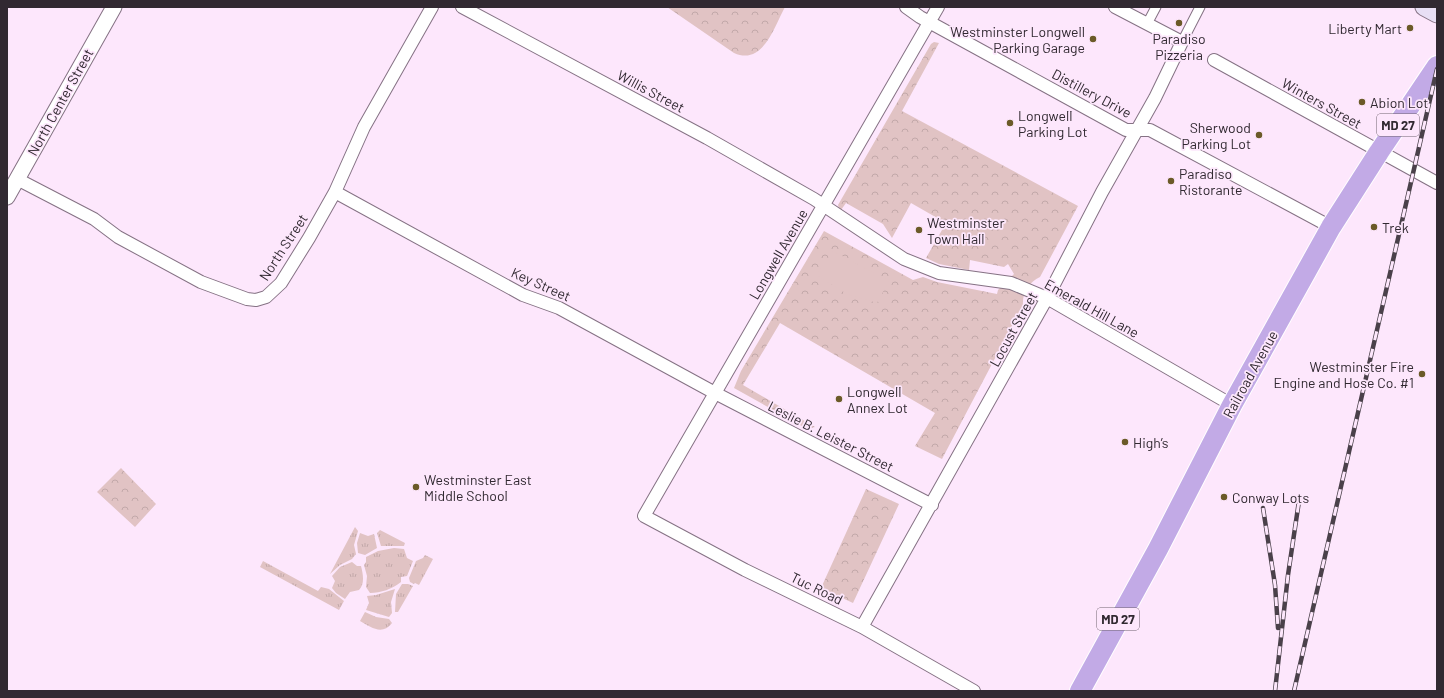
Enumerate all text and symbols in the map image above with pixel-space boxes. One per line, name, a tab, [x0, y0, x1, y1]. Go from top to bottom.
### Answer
marker: Paradiso Pizzeria	[1174, 18, 1184, 28]
place label: Liberty Mart	[1328, 20, 1402, 37]
place label: Westminster Longwell Parking Garage	[950, 23, 1085, 56]
marker: Liberty Mart	[1405, 23, 1415, 33]
place label: Paradiso Pizzeria	[1152, 30, 1206, 63]
marker: Westminster Longwell Parking Garage	[1088, 34, 1098, 44]
street label: North Center Street	[24, 45, 96, 159]
street label: Distillery Drive	[1049, 65, 1135, 121]
street label: Willis Street	[614, 66, 688, 116]
street label: Winters Street	[1279, 74, 1365, 132]
place label: Abion Lot	[1370, 94, 1428, 111]
marker: Abion Lot	[1357, 97, 1367, 107]
place label: Longwell Parking Lot	[1018, 107, 1088, 140]
road number: MD 27	[1377, 114, 1419, 136]
marker: Longwell Parking Lot	[1005, 118, 1015, 128]
place label: Sherwood Parking Lot	[1181, 119, 1251, 152]
marker: Sherwood Parking Lot	[1254, 130, 1264, 140]
place label: Paradiso Ristorante	[1179, 165, 1243, 198]
marker: Paradiso Ristorante	[1166, 176, 1176, 186]
street label: Longwell Avenue	[745, 206, 811, 302]
street label: North Street	[255, 210, 311, 284]
place label: Westminster Town Hall	[927, 214, 1005, 247]
place label: Trek	[1382, 219, 1409, 236]
marker: Trek	[1369, 222, 1379, 232]
marker: Westminster Town Hall	[914, 225, 924, 235]
street label: Key Street	[509, 263, 573, 305]
street label: Emerald Hill Lane	[1042, 275, 1142, 341]
street label: Locust Street	[985, 288, 1041, 370]
street label: Railroad Avenue	[1219, 327, 1281, 421]
place label: Westminster Fire Engine and Hose Co. #1	[1274, 358, 1414, 391]
marker: Westminster Fire Engine and Hose Co. #1	[1417, 369, 1427, 379]
place label: Longwell Annex Lot	[847, 383, 908, 416]
marker: Longwell Annex Lot	[834, 394, 844, 404]
street label: Leslie B. Leister Street	[765, 397, 897, 475]
place label: High’s	[1133, 434, 1169, 451]
marker: High’s	[1120, 437, 1130, 447]
place label: Westminster East Middle School	[424, 471, 532, 504]
marker: Westminster East Middle School	[411, 482, 421, 492]
place label: Conway Lots	[1232, 489, 1309, 506]
marker: Conway Lots	[1219, 492, 1229, 502]
street label: Tuc Road	[788, 568, 846, 608]
road number: MD 27	[1097, 608, 1139, 630]

